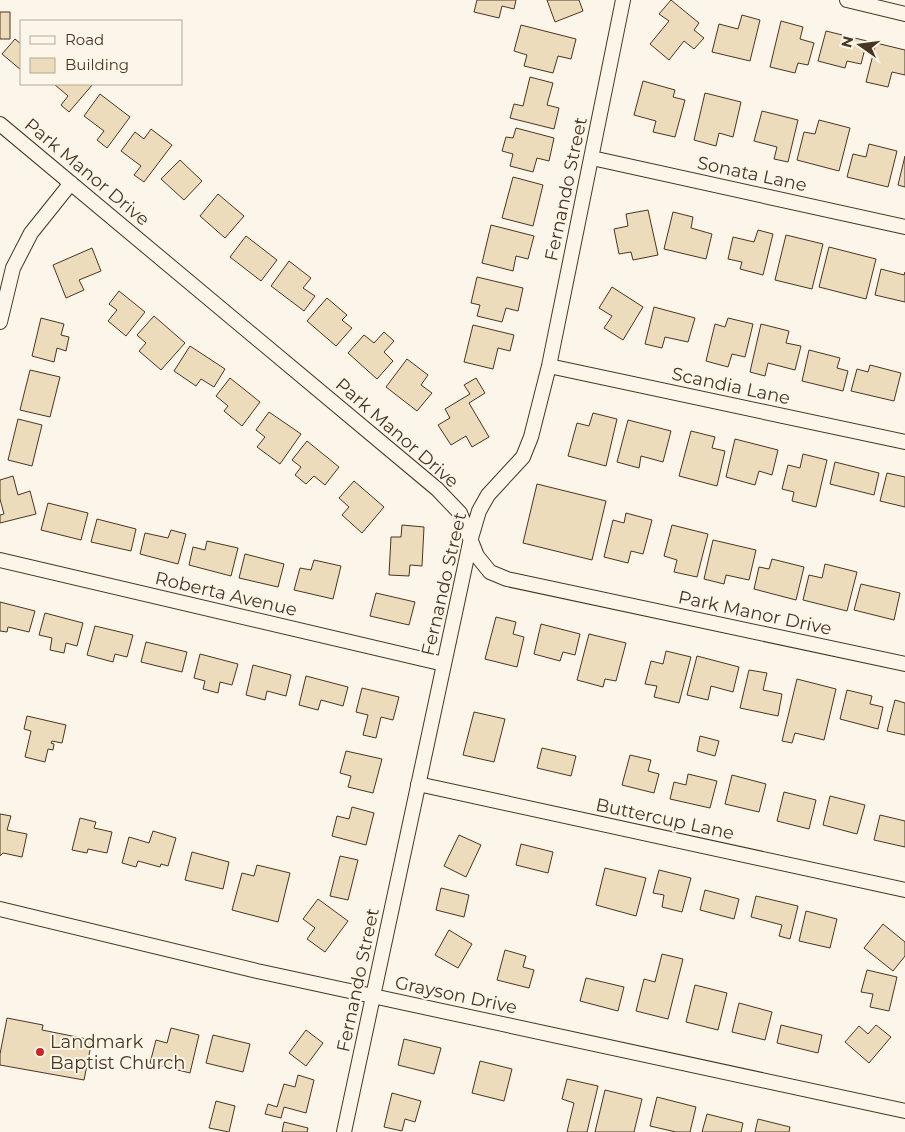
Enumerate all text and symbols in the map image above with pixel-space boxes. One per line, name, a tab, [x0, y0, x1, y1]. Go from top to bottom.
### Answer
legend	[20, 20, 182, 85]
north arrow	[835, 20, 885, 70]
text: Road	[65, 30, 104, 49]
text: N	[837, 34, 857, 50]
text: Building	[65, 55, 129, 74]
street label: Park Manor Drive	[20, 113, 154, 231]
street label: Fernando Street	[540, 115, 592, 263]
street label: Sonata Lane	[695, 152, 809, 196]
street label: Scandia Lane	[670, 363, 792, 409]
street label: Park Manor Drive	[331, 373, 463, 493]
street label: Fernando Street	[417, 510, 471, 658]
street label: Roberta Avenue	[153, 567, 299, 621]
street label: Park Manor Drive	[676, 586, 834, 640]
street label: Buttercup Lane	[594, 794, 736, 844]
street label: Fernando Street	[332, 906, 384, 1054]
street label: Grayson Drive	[393, 971, 519, 1019]
place label: Landmark Baptist Church	[50, 1031, 186, 1074]
marker: Landmark Baptist Church	[34, 1046, 46, 1058]

